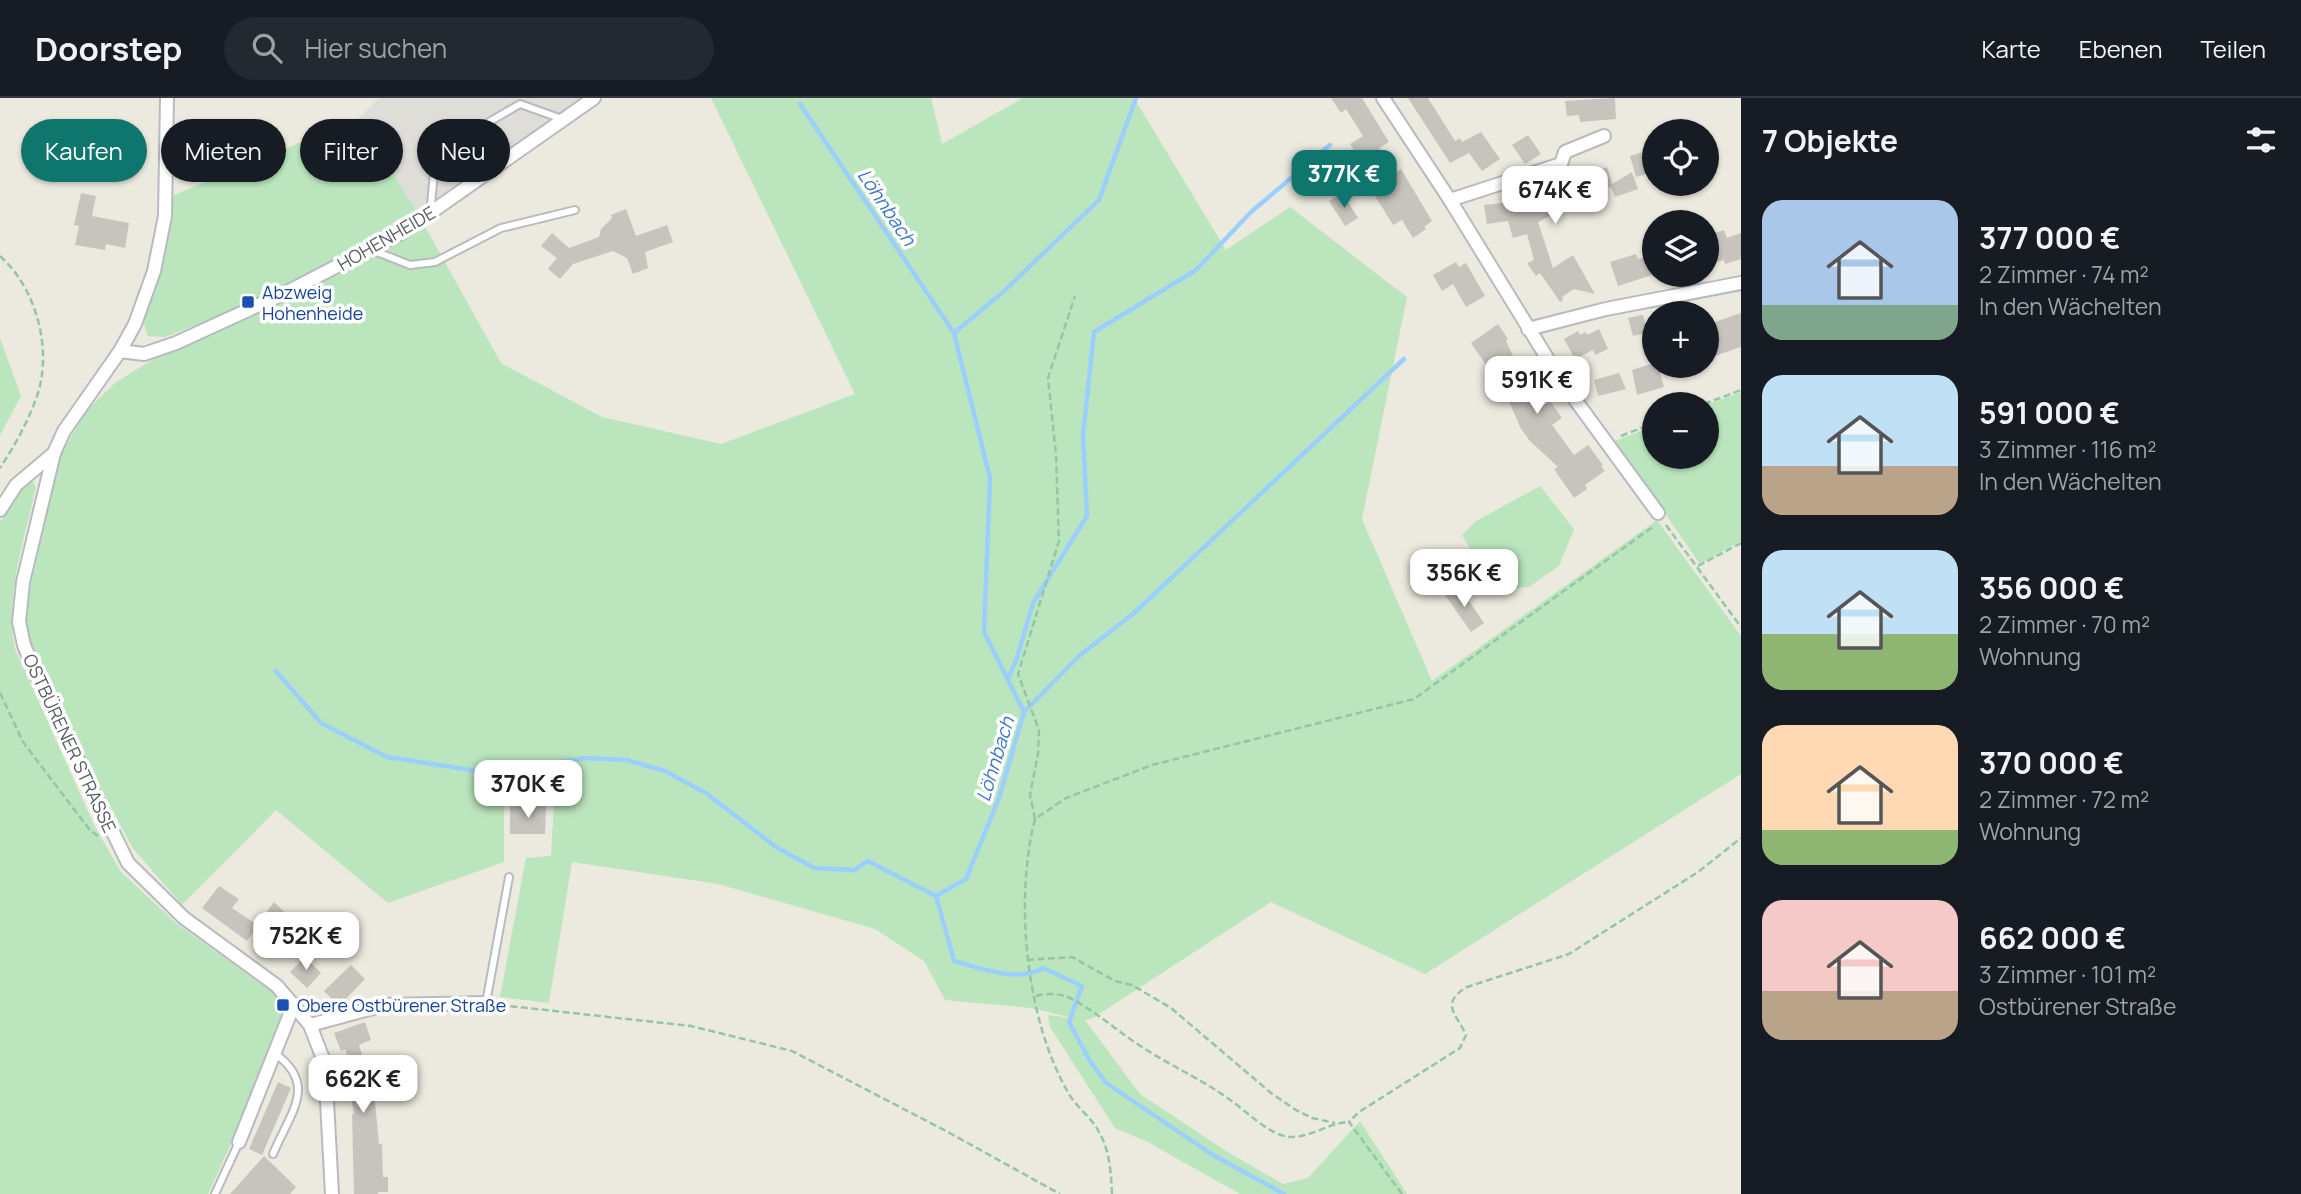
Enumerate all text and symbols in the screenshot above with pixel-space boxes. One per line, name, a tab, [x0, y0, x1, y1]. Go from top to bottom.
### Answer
search box	[224, 17, 714, 80]
text: Doorstep	[35, 26, 182, 71]
icon: search	[248, 29, 286, 67]
text: Hier suchen	[304, 30, 447, 66]
text: Karte	[1981, 32, 2041, 65]
text: Ebenen	[2079, 32, 2162, 65]
text: Teilen	[2200, 32, 2266, 65]
chip: Kaufen	[21, 119, 147, 182]
chip: Mieten	[161, 119, 286, 182]
chip: Filter	[300, 119, 403, 182]
chip: Neu	[417, 119, 510, 182]
map controls	[1642, 119, 1719, 469]
button: locate	[1642, 119, 1719, 196]
text: 7 Objekte	[1762, 120, 1898, 161]
icon: filters	[2242, 121, 2280, 159]
pin: 377K €	[1287, 150, 1401, 210]
text: 377K €	[1308, 157, 1380, 189]
water label: Löhnbach	[852, 164, 923, 251]
pin: 674K €	[1498, 166, 1612, 226]
text: 674K €	[1518, 173, 1592, 205]
street label: HOHENHEIDE	[333, 200, 439, 276]
button: layers	[1642, 210, 1719, 287]
text: 377 000 €	[1979, 217, 2120, 258]
icon: home	[1818, 228, 1902, 312]
text: 2 Zimmer · 74 m²	[1979, 258, 2149, 290]
place label: Abzweig Hohenheide	[262, 280, 363, 325]
text: In den Wächelten	[1979, 290, 2162, 322]
marker: Abzweig Hohenheide	[240, 294, 256, 310]
button: +	[1642, 301, 1719, 378]
pin: 591K €	[1480, 356, 1594, 416]
text: 591K €	[1501, 363, 1573, 395]
button: −	[1642, 392, 1719, 469]
text: 591 000 €	[1979, 392, 2120, 433]
icon: home	[1818, 403, 1902, 487]
text: 3 Zimmer · 116 m²	[1979, 433, 2156, 465]
text: In den Wächelten	[1979, 465, 2162, 497]
pin: 356K €	[1407, 550, 1521, 609]
text: 356K €	[1426, 556, 1502, 588]
text: 356 000 €	[1979, 567, 2124, 608]
icon: home	[1818, 578, 1902, 662]
text: 2 Zimmer · 70 m²	[1979, 608, 2150, 640]
text: Wohnung	[1979, 640, 2081, 672]
street label: OSTBÜRENER STRASSE	[18, 650, 122, 836]
water label: Löhnbach	[970, 713, 1020, 804]
text: 370 000 €	[1979, 742, 2124, 783]
icon: home	[1818, 753, 1902, 837]
pin: 370K €	[471, 760, 585, 820]
text: 370K €	[490, 767, 566, 799]
text: 2 Zimmer · 72 m²	[1979, 783, 2149, 815]
text: Wohnung	[1979, 815, 2081, 847]
pin: 752K €	[249, 912, 363, 972]
text: 662 000 €	[1979, 917, 2126, 958]
text: 752K €	[269, 919, 343, 951]
icon: home	[1818, 928, 1902, 1012]
text: 3 Zimmer · 101 m²	[1979, 958, 2156, 990]
text: Ostbürener Straße	[1979, 990, 2177, 1022]
place label: Obere Ostbürener Straße	[297, 993, 506, 1017]
marker: Obere Ostbürener Straße	[275, 997, 291, 1013]
pin: 662K €	[306, 1056, 420, 1115]
text: 662K €	[324, 1062, 402, 1094]

